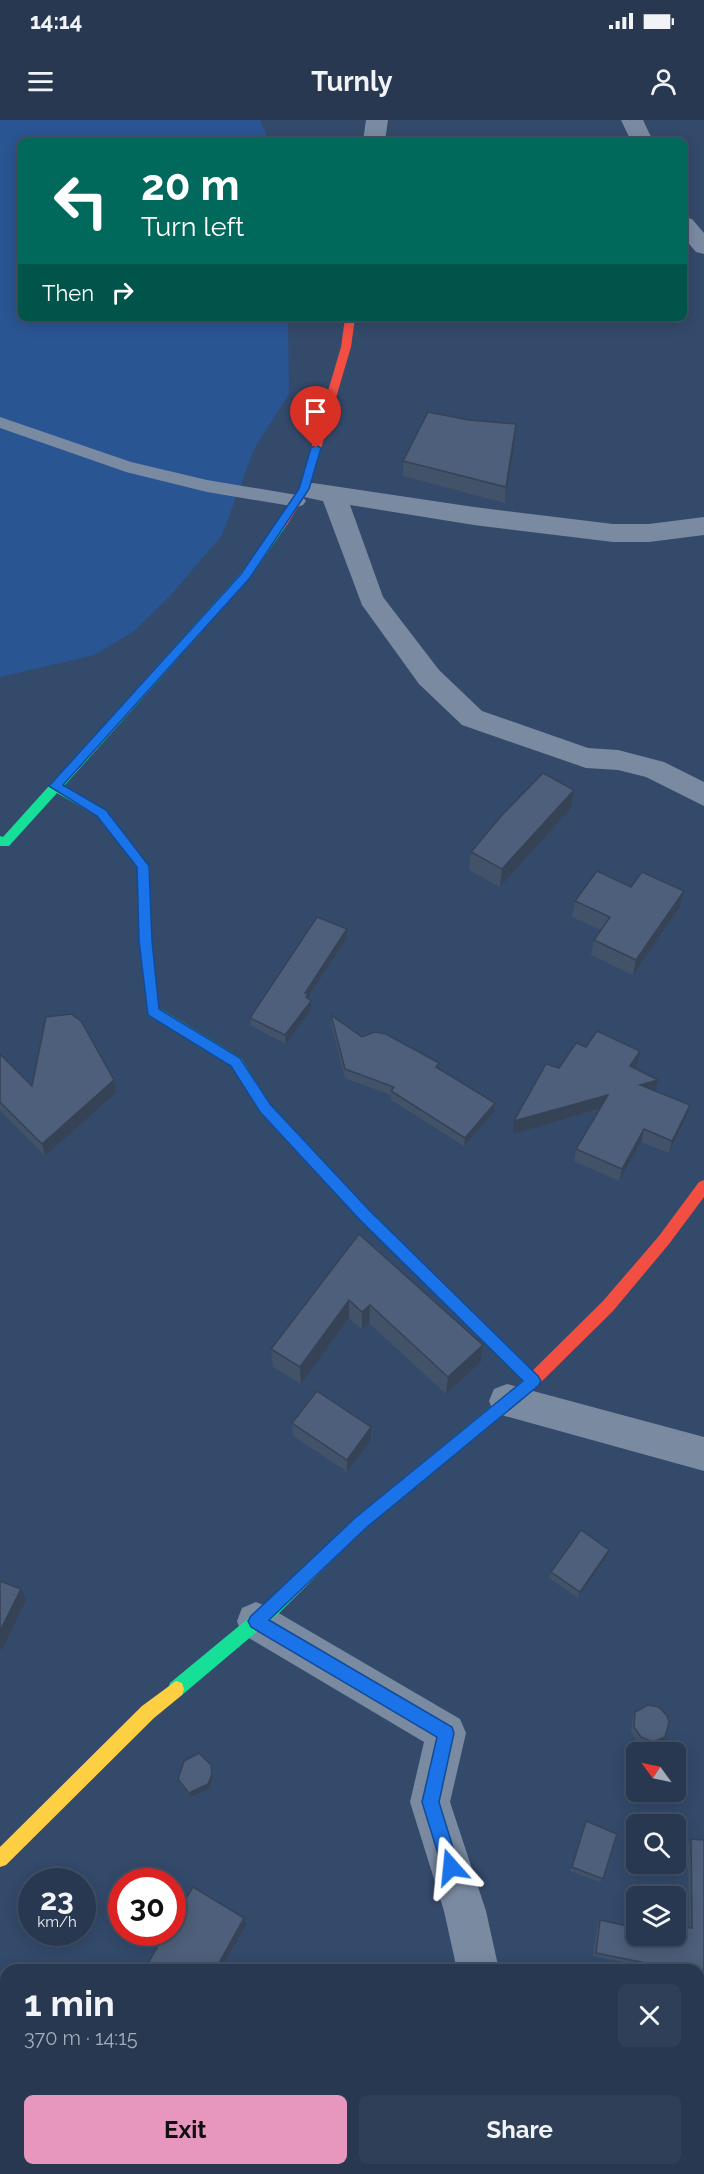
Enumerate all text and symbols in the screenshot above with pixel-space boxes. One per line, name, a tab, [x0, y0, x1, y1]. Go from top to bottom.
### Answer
text: 14:14	[30, 8, 82, 34]
icon: menu	[24, 65, 57, 98]
icon: person	[647, 65, 680, 98]
text: Turnly	[311, 66, 393, 97]
text: 20 m	[141, 161, 240, 210]
icon: left	[42, 162, 120, 240]
text: Turn left	[141, 211, 244, 242]
icon: right	[106, 276, 139, 309]
text: Then	[42, 280, 94, 306]
pin	[290, 386, 341, 448]
icon: arrive	[299, 395, 332, 428]
north arrow	[626, 1742, 686, 1802]
map controls	[626, 1742, 686, 1946]
button: search	[626, 1814, 686, 1874]
position arrow	[419, 1835, 483, 1899]
speed limit sign: 30	[108, 1868, 186, 1946]
text: 23	[40, 1882, 74, 1917]
button: layers	[626, 1886, 686, 1946]
text: km/h	[37, 1913, 77, 1931]
text: 1 min	[24, 1982, 115, 2024]
button: close	[618, 1984, 681, 2047]
text: 370 m · 14:15	[24, 2026, 138, 2050]
button: Exit	[24, 2095, 347, 2164]
button: Share	[359, 2095, 681, 2164]

